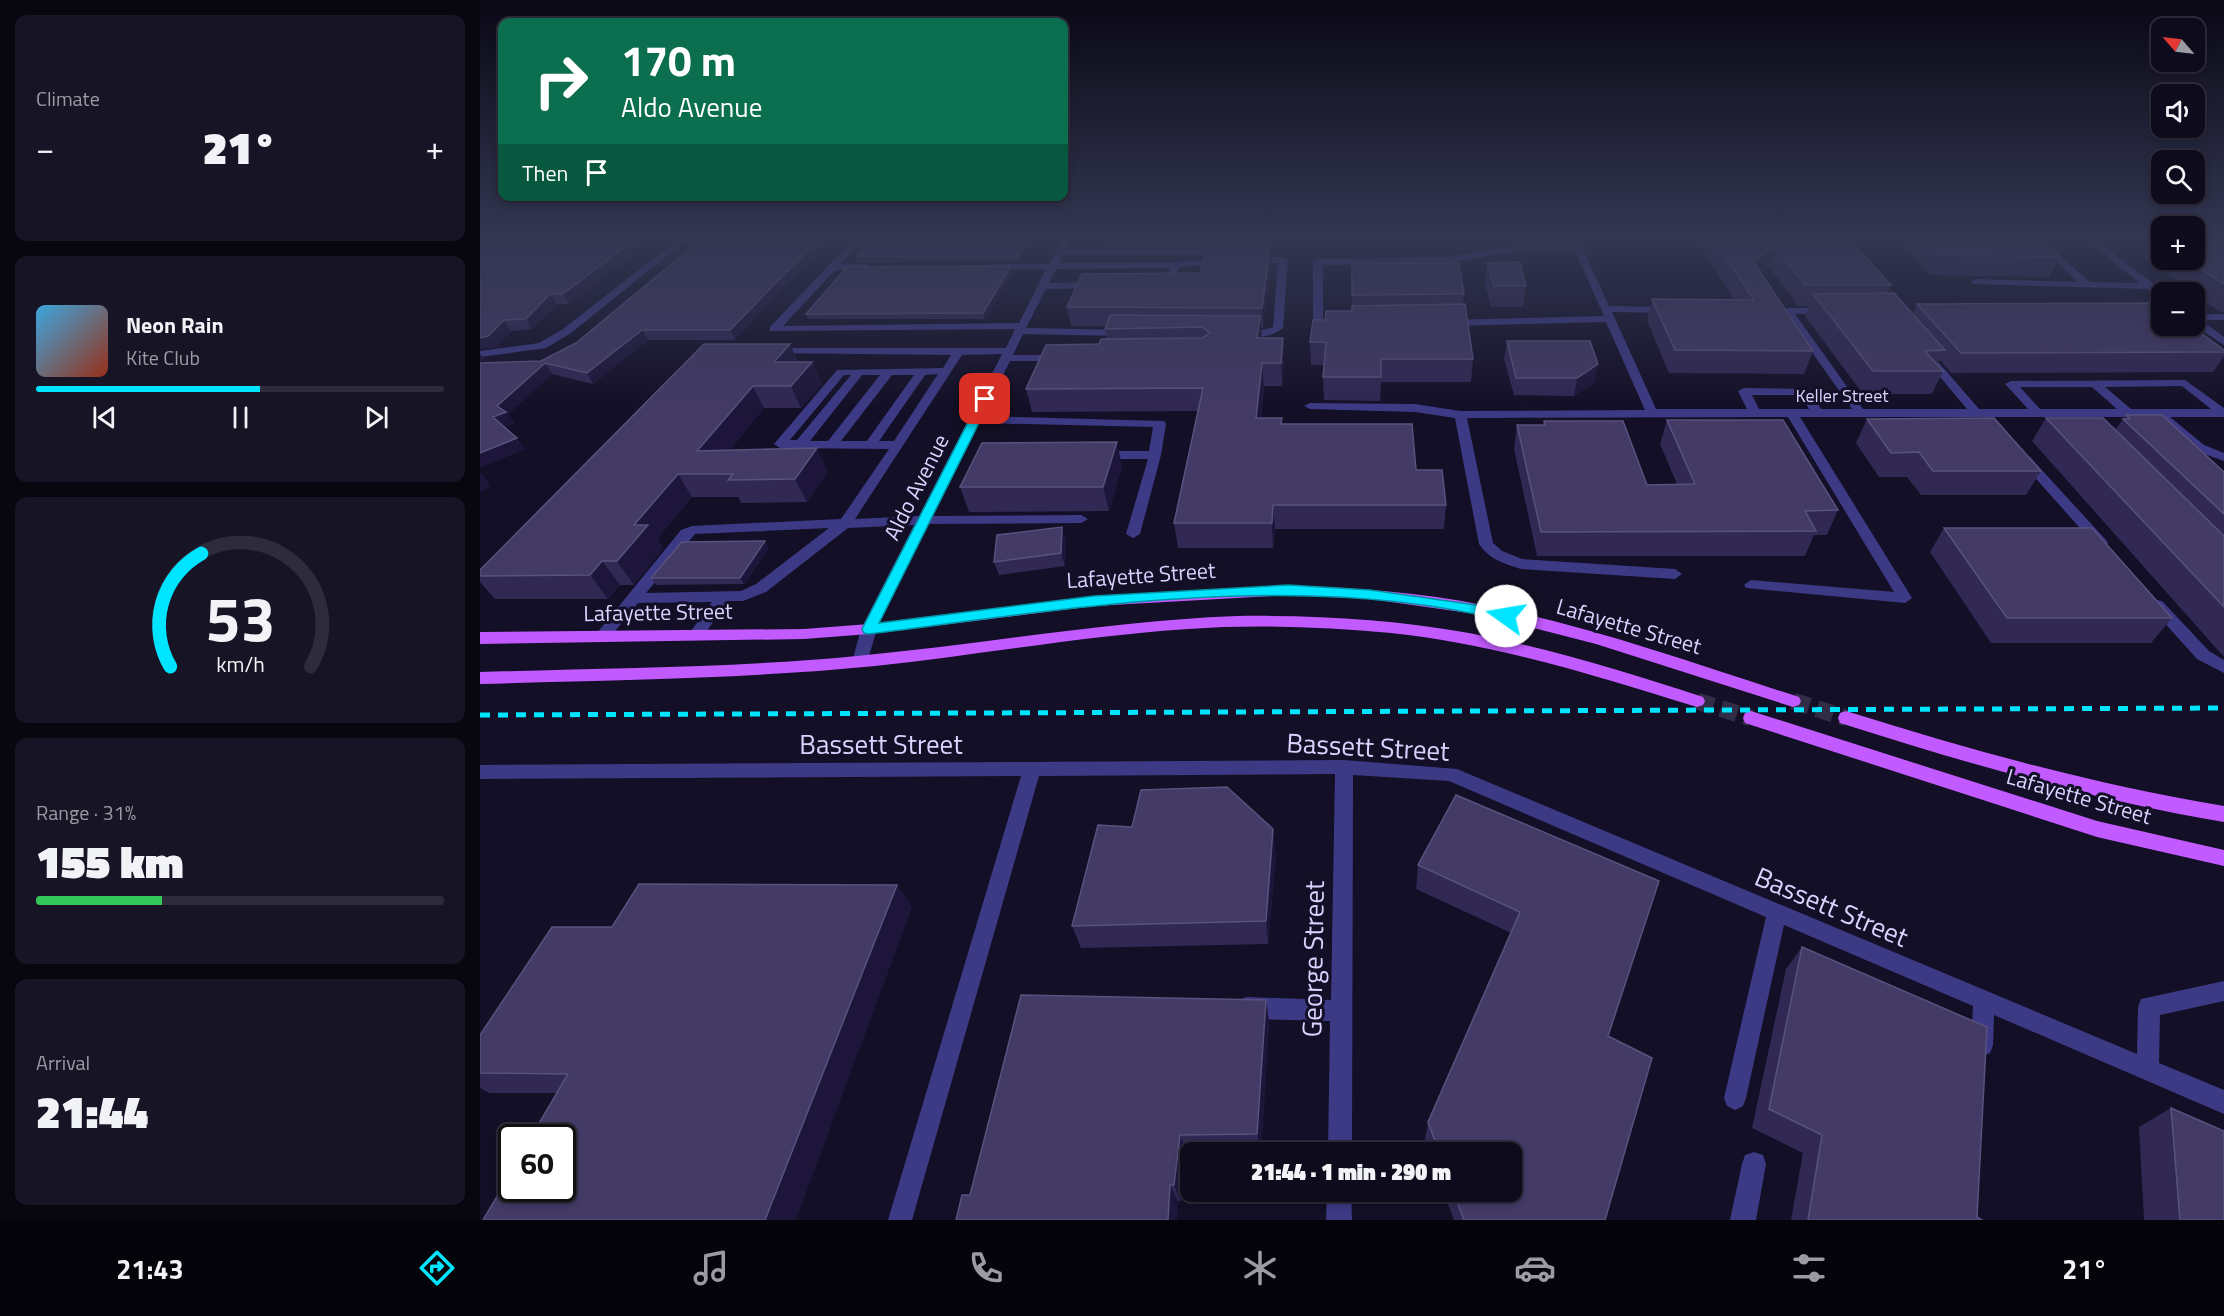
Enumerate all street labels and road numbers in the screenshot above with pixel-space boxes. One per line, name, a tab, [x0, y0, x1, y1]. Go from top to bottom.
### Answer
street label: Keller Street	[1795, 382, 1889, 409]
street label: Aldo Avenue	[875, 428, 957, 546]
street label: Lafayette Street	[1065, 553, 1217, 597]
street label: Lafayette Street	[1553, 589, 1706, 663]
street label: Lafayette Street	[583, 594, 733, 630]
street label: Bassett Street	[1285, 721, 1451, 771]
street label: Bassett Street	[799, 723, 963, 764]
street label: Lafayette Street	[2003, 759, 2156, 833]
street label: Bassett Street	[1749, 855, 1916, 957]
street label: George Street	[1290, 880, 1334, 1038]

